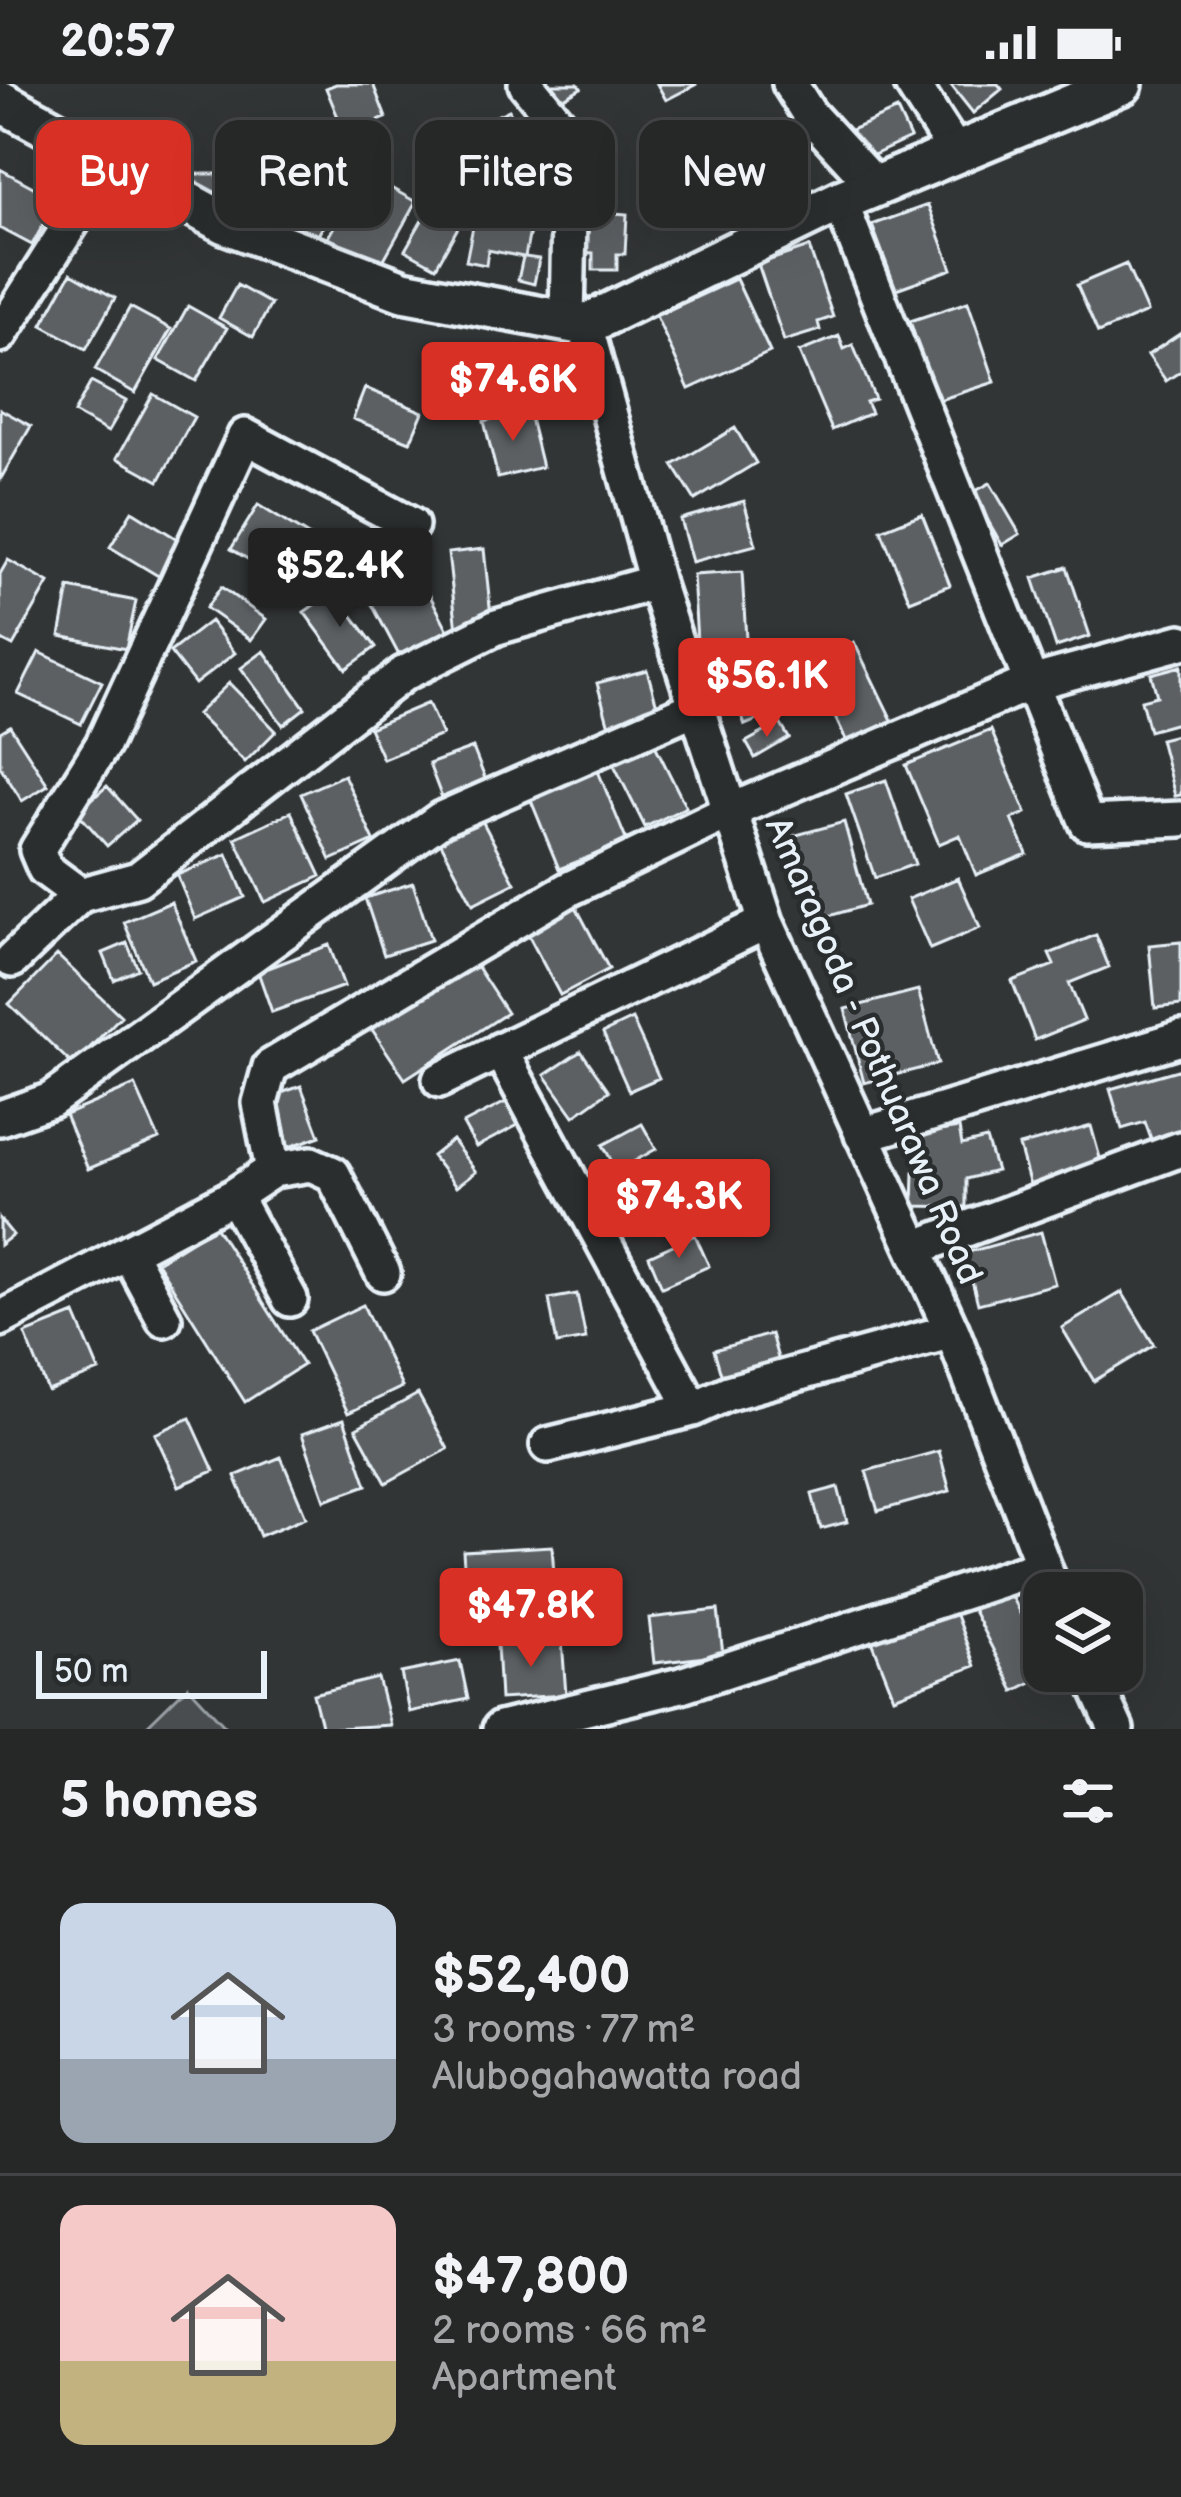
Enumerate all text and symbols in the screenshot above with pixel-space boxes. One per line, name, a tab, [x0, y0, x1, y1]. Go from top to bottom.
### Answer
text: 20:57	[60, 15, 176, 70]
chip: Buy	[36, 120, 191, 228]
chip: Rent	[215, 120, 391, 228]
chip: Filters	[415, 120, 615, 228]
chip: New	[639, 120, 808, 228]
pin: $74.6K	[415, 342, 611, 444]
text: $74.6K	[449, 357, 577, 404]
pin: $52.4K	[242, 528, 438, 630]
text: $52.4K	[275, 543, 405, 590]
pin: $56.1K	[669, 638, 865, 740]
text: $56.1K	[705, 653, 829, 700]
street label: Amaragoda - Pothuarawa Road	[755, 811, 991, 1291]
pin: $74.3K	[581, 1159, 777, 1261]
text: $74.3K	[615, 1174, 743, 1221]
pin: $47.8K	[433, 1568, 629, 1670]
map controls	[1023, 1572, 1143, 1692]
button: layers	[1023, 1572, 1143, 1692]
text: $47.8K	[467, 1583, 595, 1630]
scale bar	[36, 1645, 267, 1698]
text: 50 m	[54, 1652, 129, 1692]
icon: filters	[1055, 1768, 1121, 1834]
text: 5 homes	[60, 1771, 258, 1832]
text: $52,400	[432, 1946, 631, 2007]
icon: home	[156, 1951, 300, 2095]
text: 3 rooms · 77 m²	[432, 2007, 696, 2054]
text: Alubogahawatta road	[432, 2054, 802, 2101]
text: $47,800	[432, 2247, 629, 2308]
icon: home	[156, 2253, 300, 2397]
text: 2 rooms · 66 m²	[432, 2308, 707, 2355]
text: Apartment	[432, 2355, 616, 2402]

